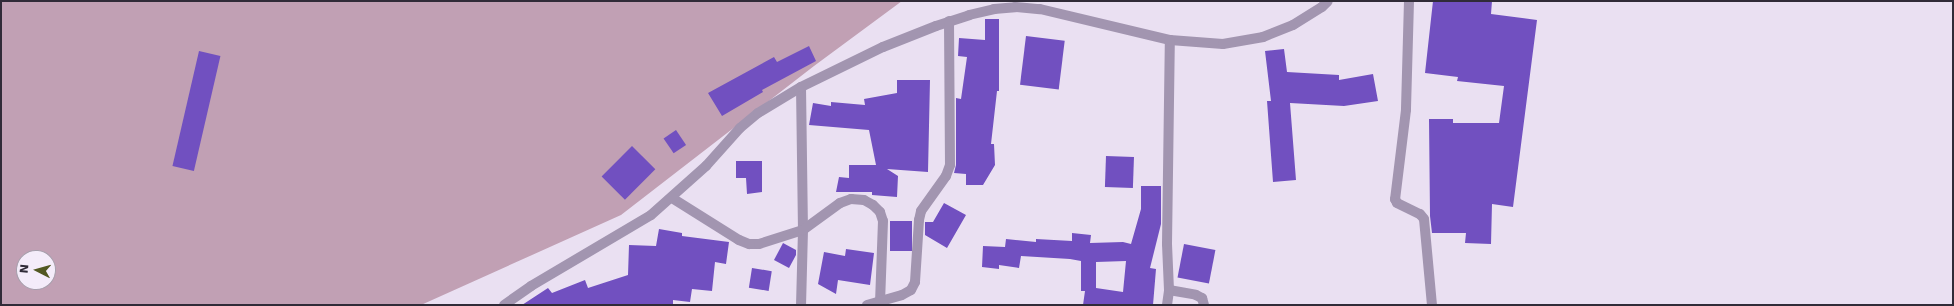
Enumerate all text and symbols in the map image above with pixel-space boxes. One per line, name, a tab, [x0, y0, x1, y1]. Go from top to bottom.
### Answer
north arrow	[16, 250, 56, 290]
text: N	[18, 264, 32, 274]

